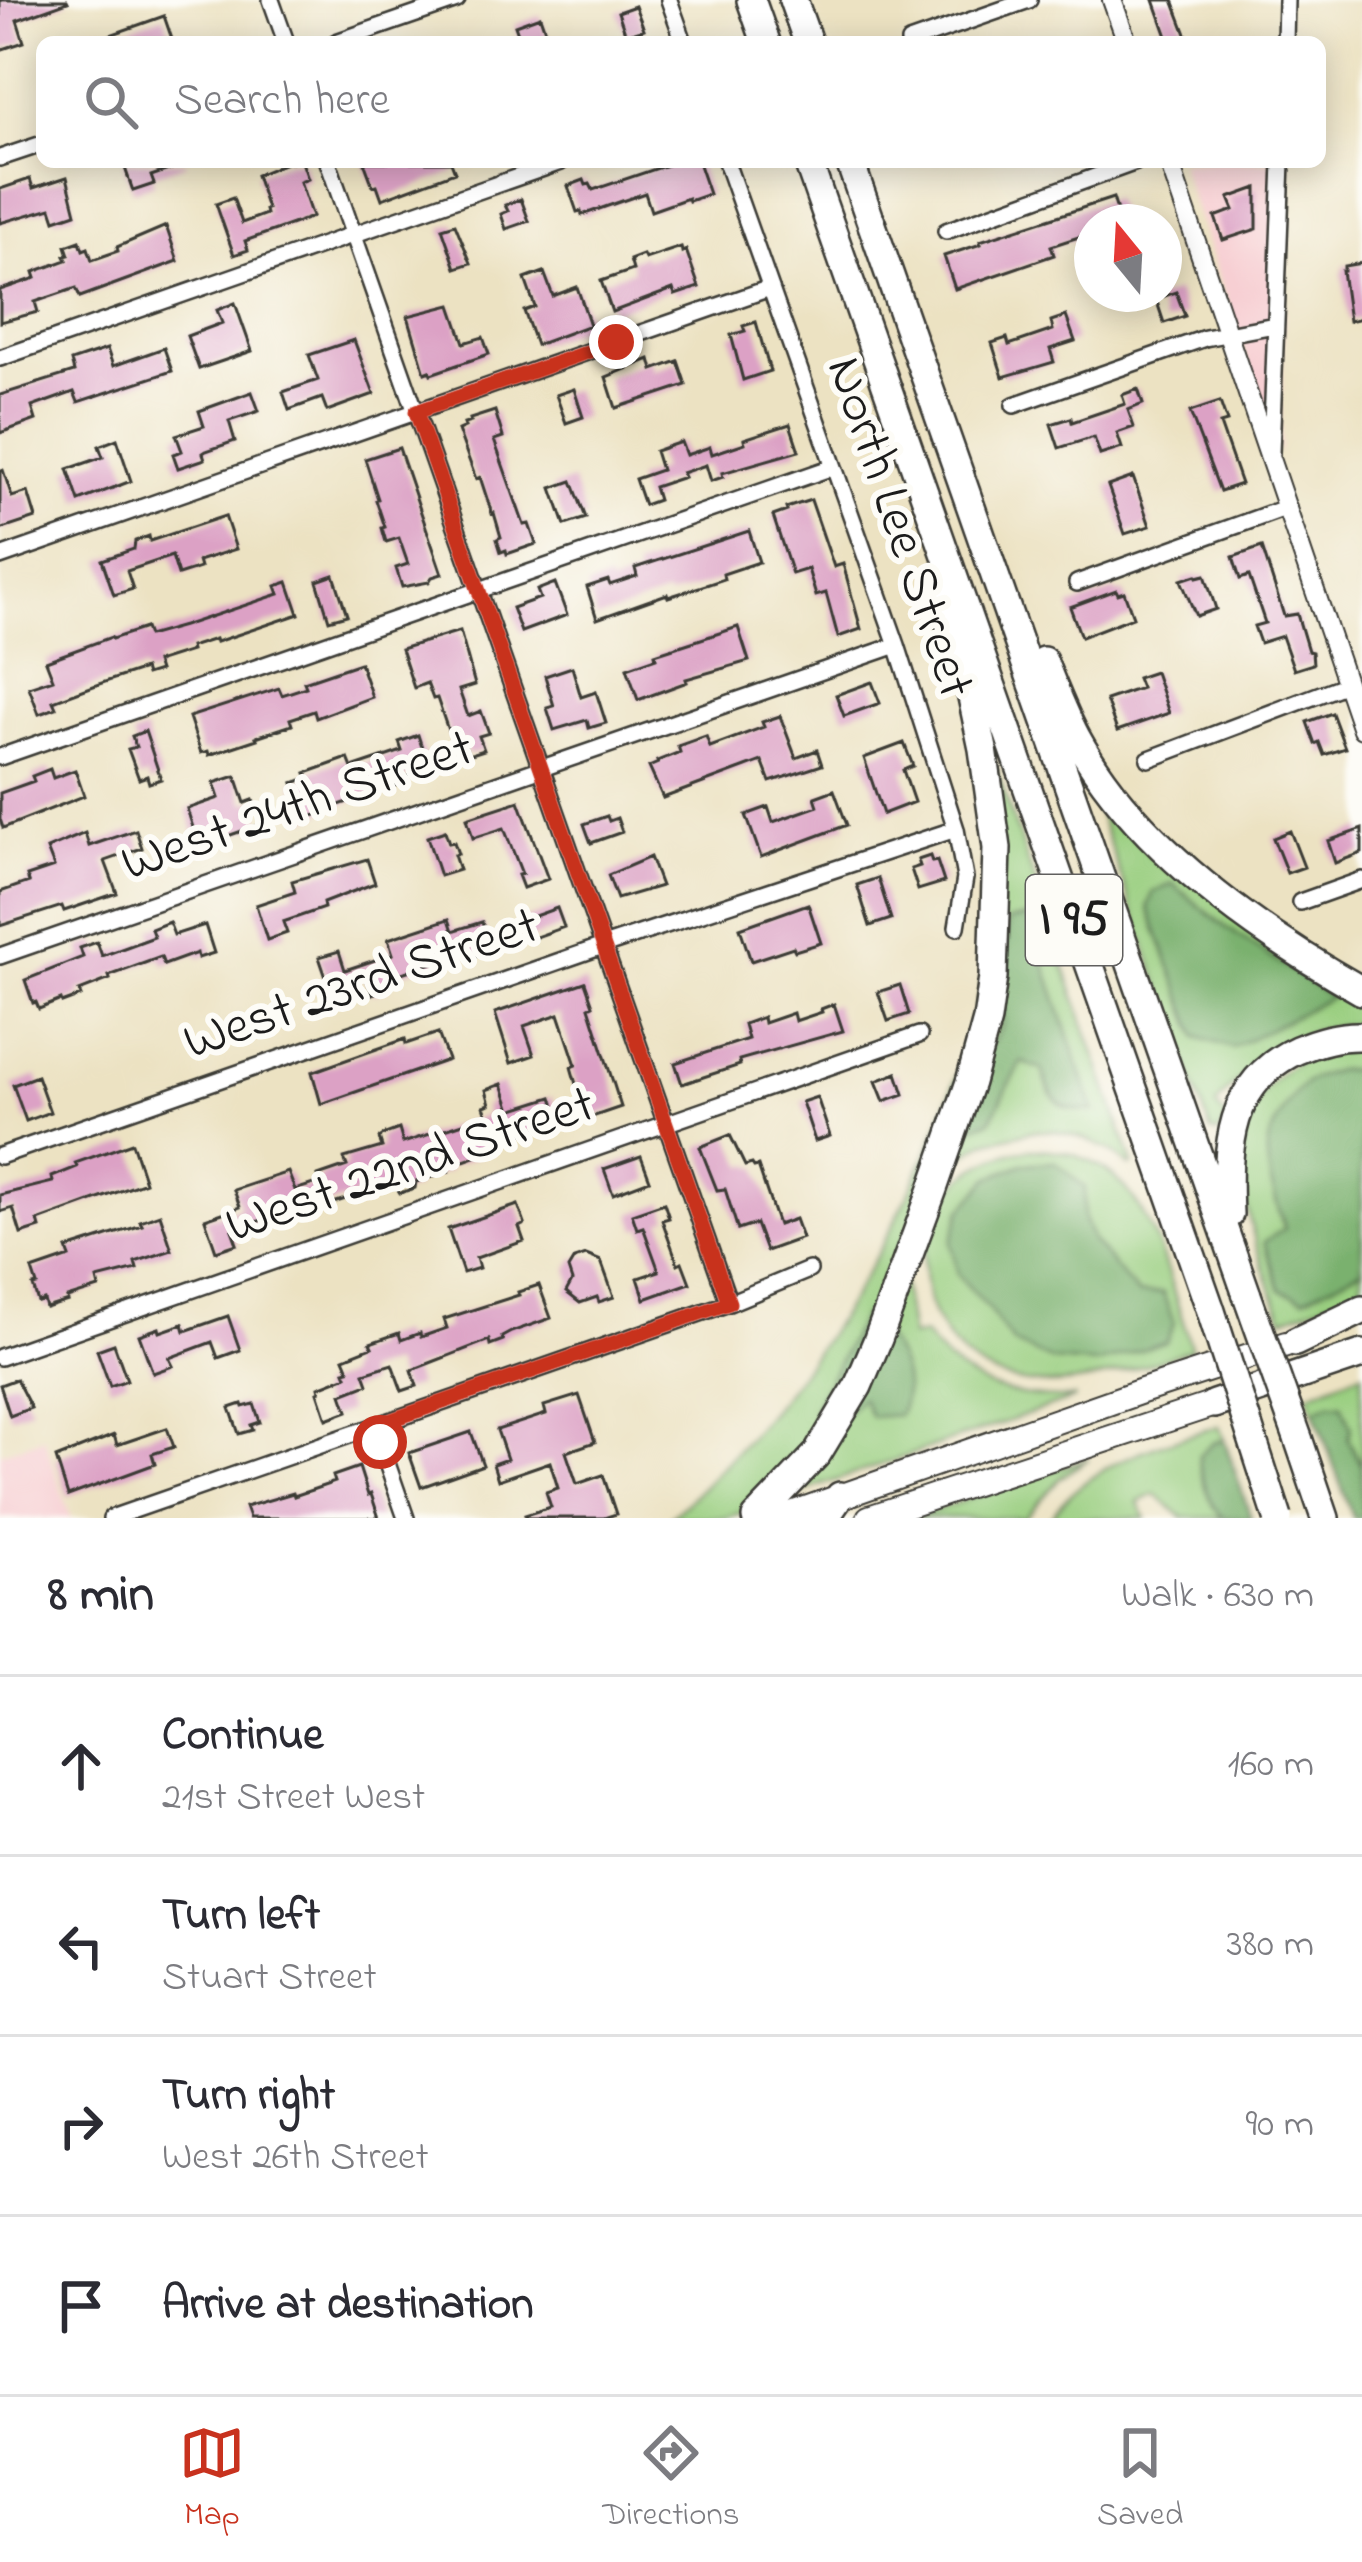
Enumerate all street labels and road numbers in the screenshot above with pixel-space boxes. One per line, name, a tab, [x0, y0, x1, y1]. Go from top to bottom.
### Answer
street label: North Lee Street	[803, 347, 993, 709]
street label: West 24th Street	[111, 711, 485, 905]
road number: I 95	[1026, 875, 1122, 965]
street label: West 23rd Street	[174, 889, 550, 1083]
street label: West 22nd Street	[216, 1067, 606, 1267]

